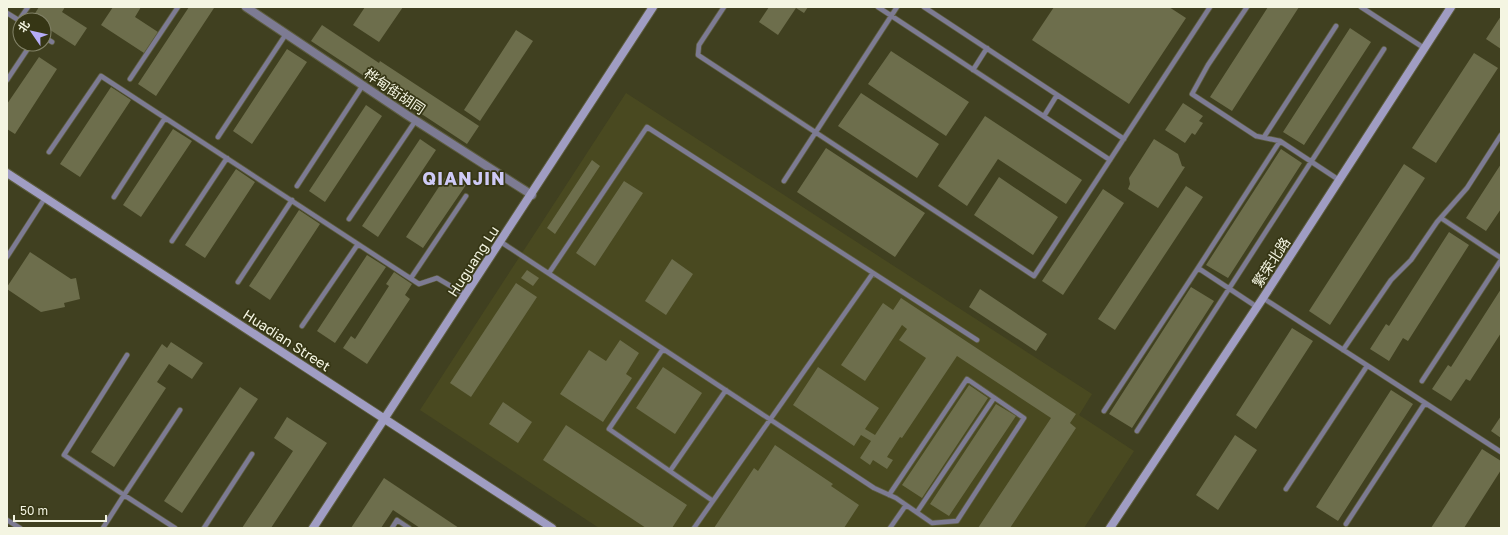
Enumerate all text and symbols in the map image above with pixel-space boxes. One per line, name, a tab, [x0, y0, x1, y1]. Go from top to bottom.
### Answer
north arrow	[12, 12, 52, 52]
text: 北	[15, 18, 32, 34]
street label: 桦甸街胡同	[361, 64, 429, 118]
district label: QIANJIN	[422, 167, 506, 189]
street label: Huguang Lu	[444, 222, 502, 300]
street label: 繁荣北路	[1249, 234, 1293, 290]
street label: Huadian Street	[240, 305, 334, 375]
scale bar	[14, 497, 106, 523]
text: 50 m	[20, 503, 48, 518]

